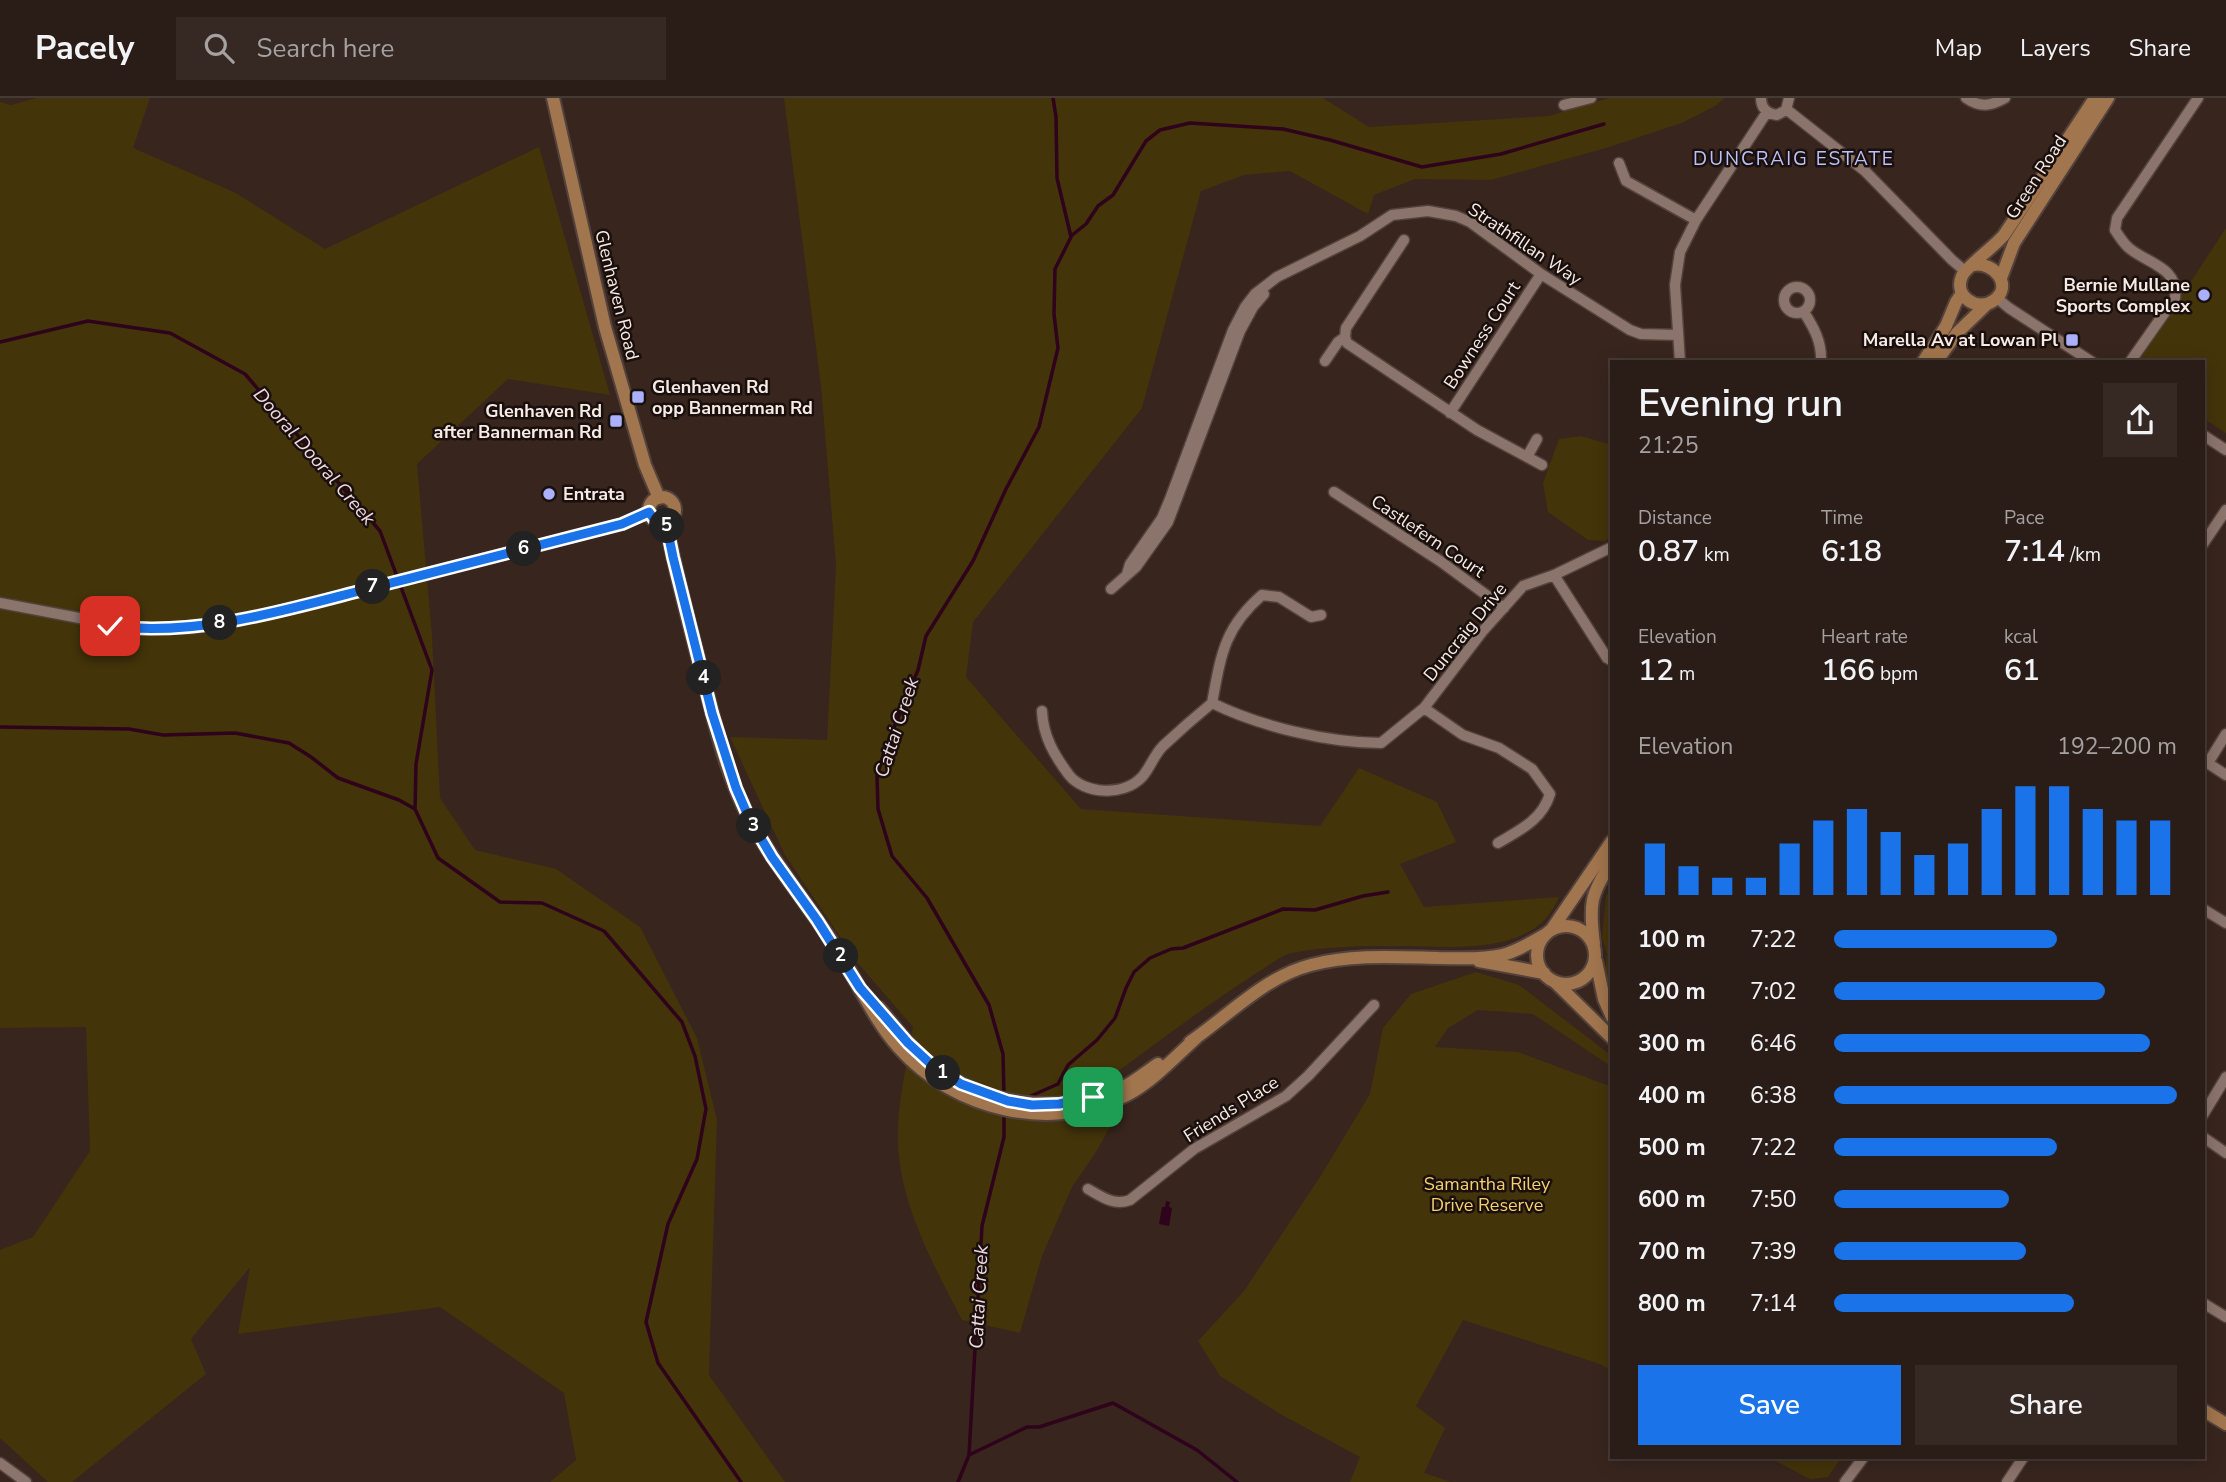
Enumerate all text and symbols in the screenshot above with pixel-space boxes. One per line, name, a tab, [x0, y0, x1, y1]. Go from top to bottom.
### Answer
search box	[176, 17, 666, 80]
text: Pacely	[35, 26, 134, 71]
icon: search	[200, 29, 238, 67]
text: Search here	[256, 31, 394, 66]
text: Map	[1935, 32, 1982, 64]
text: Layers	[2020, 32, 2091, 64]
text: Share	[2129, 32, 2191, 64]
street label: Green Road	[2000, 131, 2072, 223]
district label: DUNCRAIG ESTATE	[1693, 146, 1895, 172]
street label: Strathfillan Way	[1463, 197, 1587, 291]
street label: Glenhaven Road	[589, 227, 645, 363]
place label: Bernie Mullane Sports Complex	[2056, 273, 2190, 318]
street label: Bowness Court	[1438, 276, 1526, 393]
marker: Bernie Mullane Sports Complex	[2196, 287, 2212, 303]
place label: Marella Av at Lowan Pl	[1863, 328, 2058, 352]
marker: Marella Av at Lowan Pl	[2064, 332, 2080, 348]
place label: Glenhaven Rd opp Bannerman Rd	[652, 375, 813, 420]
text: Evening run	[1638, 378, 1843, 429]
water label: Dooral Dooral Creek	[247, 382, 382, 531]
button: share	[2103, 383, 2177, 457]
marker: Glenhaven Rd opp Bannerman Rd	[630, 389, 646, 405]
place label: Glenhaven Rd after Bannerman Rd	[434, 399, 602, 444]
marker: Glenhaven Rd after Bannerman Rd	[608, 413, 624, 429]
text: 21:25	[1638, 430, 1698, 461]
place label: Entrata	[563, 482, 625, 506]
marker: Entrata	[541, 486, 557, 502]
street label: Castlefern Court	[1366, 489, 1490, 583]
text: Distance	[1638, 505, 1712, 531]
text: Time	[1821, 505, 1863, 531]
text: Pace	[2004, 505, 2044, 531]
pin: 5	[650, 508, 684, 544]
text: 5	[661, 512, 672, 538]
text: 0.87	[1638, 531, 1699, 572]
text: 6:18	[1821, 531, 1882, 572]
text: 7:14	[2004, 531, 2065, 572]
pin: 6	[506, 532, 542, 566]
text: 6	[518, 535, 529, 561]
text: km	[1699, 542, 1730, 568]
text: /km	[2065, 542, 2101, 568]
pin: 7	[356, 570, 390, 604]
text: 7	[367, 573, 378, 599]
street label: Duncraig Drive	[1418, 578, 1512, 686]
pin	[80, 596, 140, 656]
pin: 8	[202, 606, 238, 640]
icon: check	[91, 607, 129, 645]
text: 8	[214, 609, 225, 635]
text: Elevation	[1638, 624, 1717, 650]
text: Heart rate	[1821, 624, 1908, 650]
text: kcal	[2004, 624, 2038, 650]
text: 12	[1638, 650, 1674, 691]
text: 166	[1821, 650, 1875, 691]
text: 61	[2004, 650, 2040, 691]
pin: 4	[686, 660, 722, 696]
text: m	[1674, 661, 1695, 687]
text: bpm	[1875, 661, 1918, 687]
text: 4	[698, 664, 709, 690]
water label: Cattai Creek	[868, 673, 926, 781]
text: Elevation	[1638, 731, 1733, 762]
text: 192–200 m	[2057, 731, 2177, 762]
pin: 3	[736, 808, 772, 844]
text: 3	[748, 812, 759, 838]
text: 100 m	[1638, 924, 1706, 955]
text: 7:22	[1750, 924, 1797, 955]
pin: 2	[824, 938, 858, 974]
text: 2	[835, 942, 846, 968]
text: 200 m	[1638, 976, 1706, 1007]
text: 7:02	[1750, 976, 1797, 1007]
text: 300 m	[1638, 1028, 1706, 1059]
text: 6:46	[1750, 1028, 1797, 1059]
pin: 1	[926, 1056, 960, 1090]
text: 1	[937, 1059, 948, 1085]
pin	[1063, 1067, 1123, 1127]
street label: Friends Place	[1179, 1070, 1283, 1148]
icon: arrive	[1074, 1078, 1112, 1116]
text: 400 m	[1638, 1080, 1706, 1111]
text: 6:38	[1750, 1080, 1797, 1111]
text: 500 m	[1638, 1132, 1706, 1163]
text: 7:22	[1750, 1132, 1797, 1163]
park label: Samantha Riley Drive Reserve	[1424, 1172, 1551, 1217]
text: 600 m	[1638, 1184, 1706, 1215]
text: 7:50	[1750, 1184, 1797, 1215]
text: 700 m	[1638, 1236, 1706, 1267]
text: 7:39	[1750, 1236, 1797, 1267]
water label: Cattai Creek	[963, 1244, 995, 1350]
text: 800 m	[1638, 1288, 1706, 1319]
text: 7:14	[1750, 1288, 1797, 1319]
button: Save	[1638, 1365, 1901, 1445]
button: Share	[1915, 1365, 2177, 1445]

